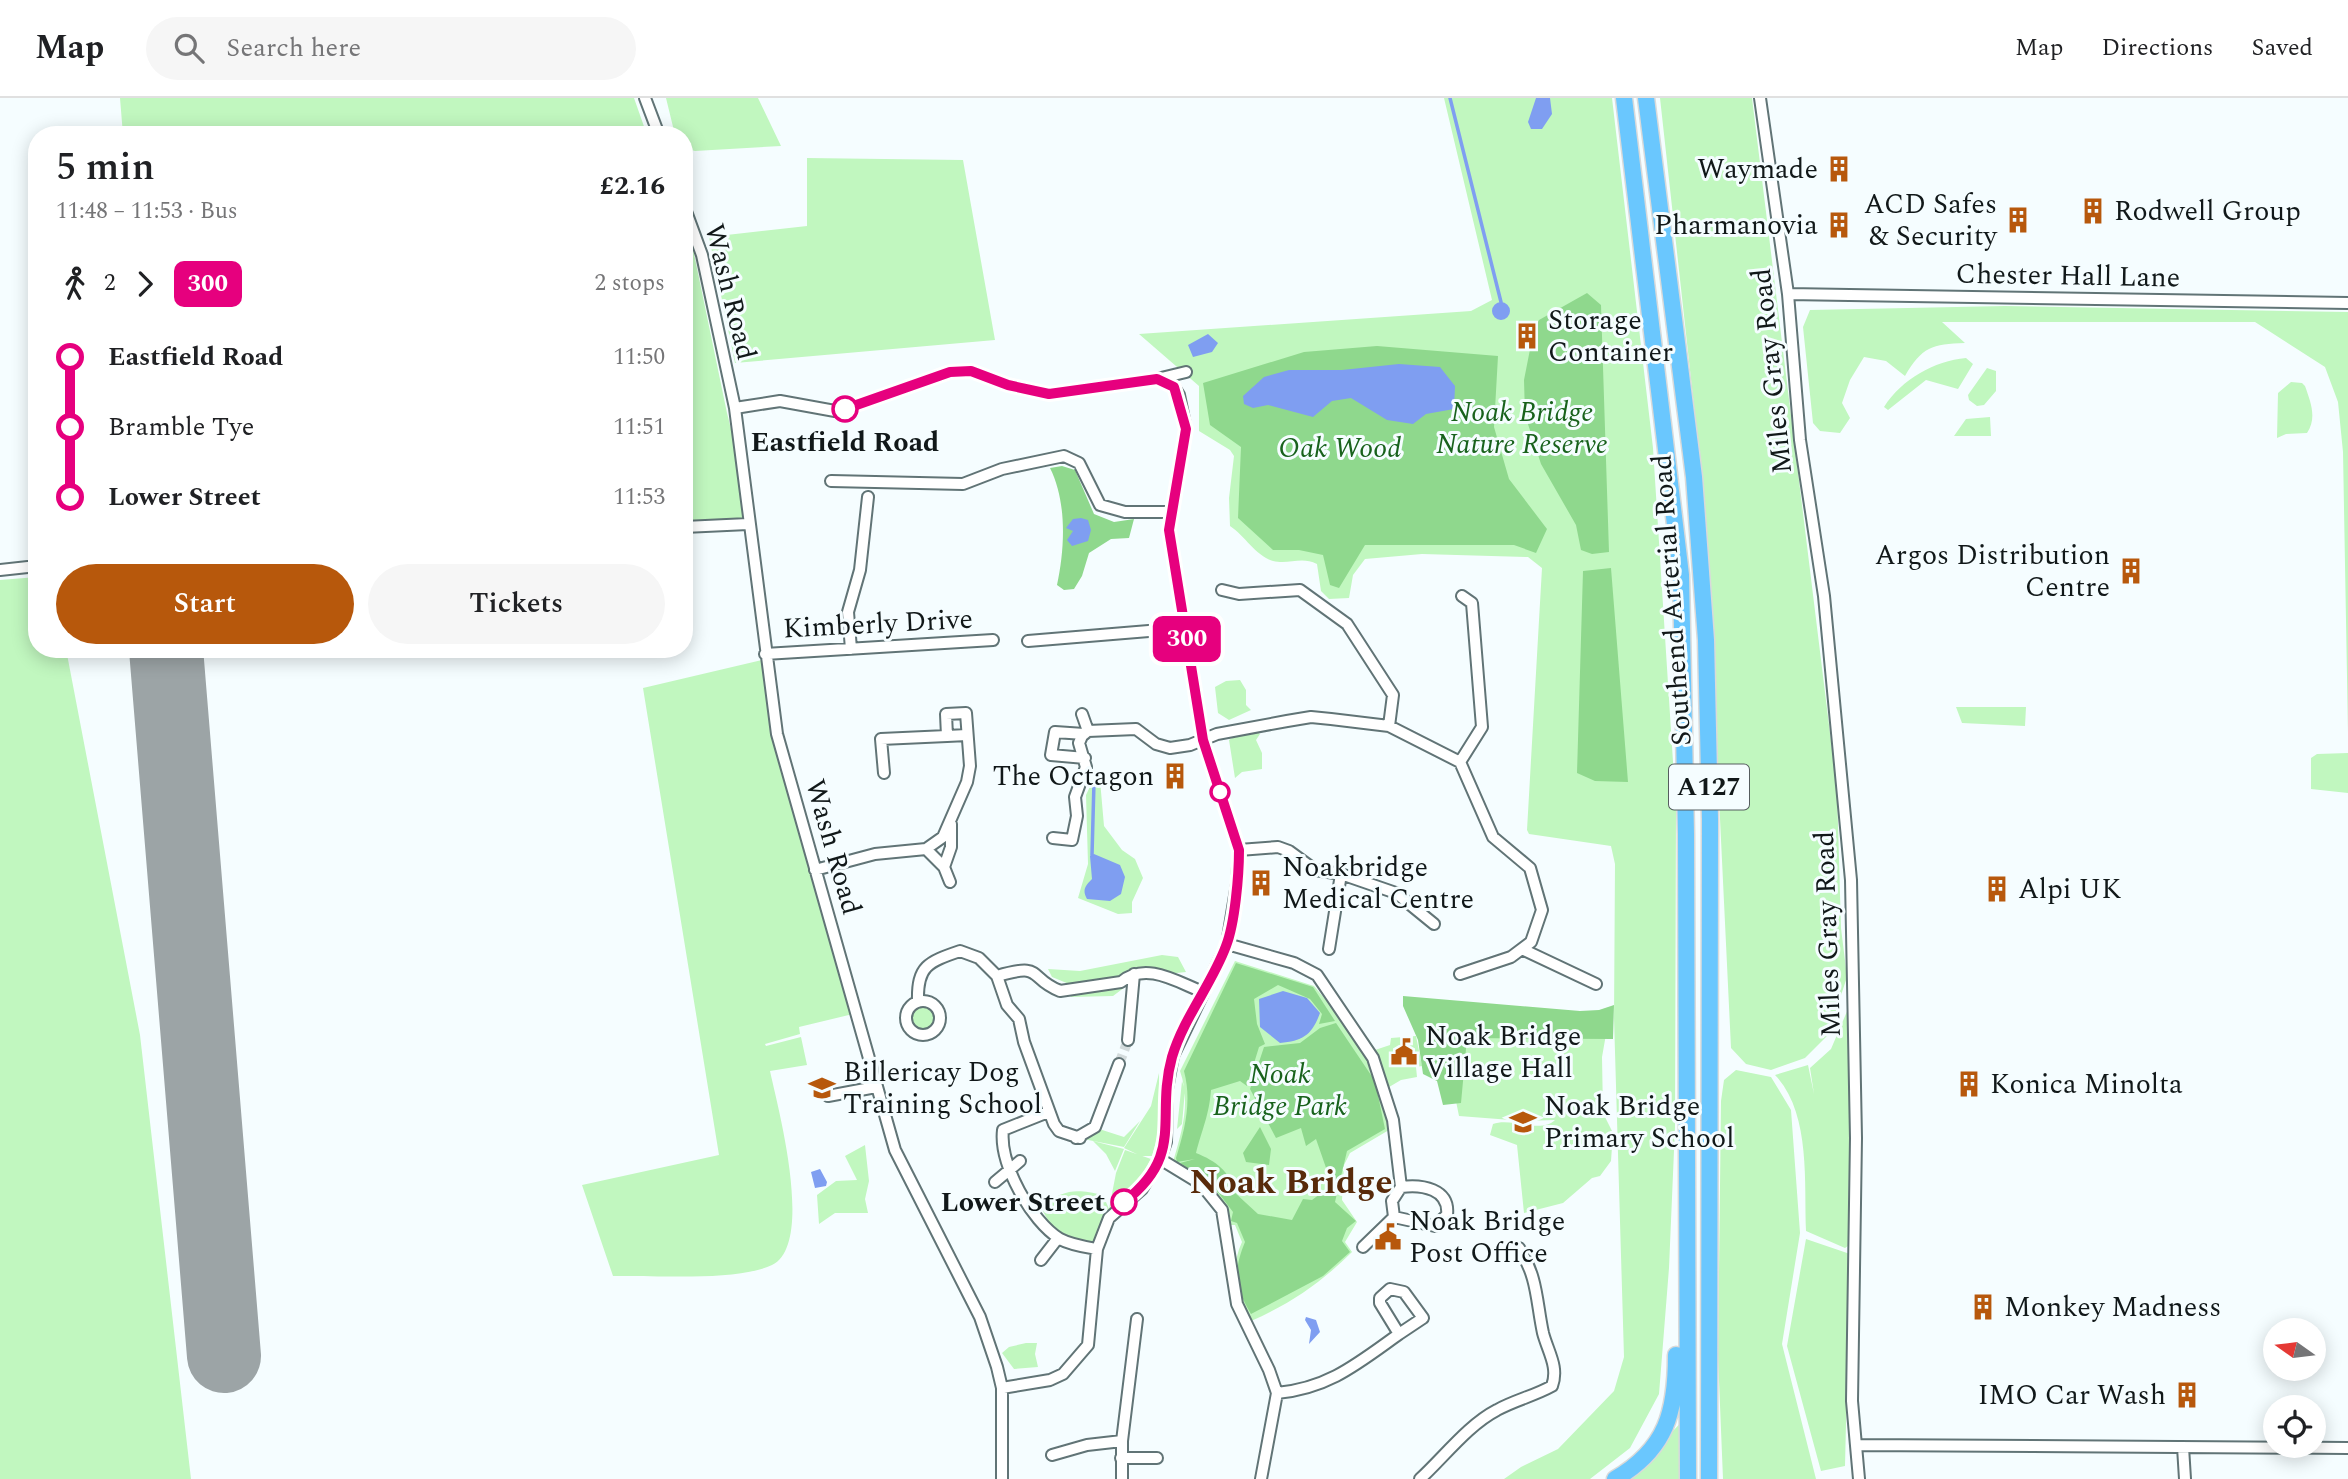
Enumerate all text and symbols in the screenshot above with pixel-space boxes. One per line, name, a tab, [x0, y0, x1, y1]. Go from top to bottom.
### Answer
search box	[146, 17, 636, 80]
text: Map	[35, 23, 104, 73]
text: Search here	[226, 28, 361, 68]
icon: search	[170, 29, 208, 67]
text: Map	[2015, 30, 2063, 66]
text: Directions	[2101, 30, 2213, 66]
text: Saved	[2251, 30, 2313, 66]
text: 5 min	[56, 139, 155, 197]
place label: Waymade	[1697, 148, 1818, 191]
building icon: Waymade	[1824, 154, 1854, 184]
text: £2.16	[600, 166, 665, 206]
place label: ACD Safes & Security	[1864, 183, 1999, 258]
place label: Rodwell Group	[2114, 190, 2301, 233]
text: 11:48 – 11:53 · Bus	[56, 194, 238, 229]
building icon: Rodwell Group	[2078, 196, 2108, 226]
place label: Pharmanovia	[1654, 204, 1818, 247]
building icon: ACD Safes & Security	[2003, 205, 2033, 235]
building icon: Pharmanovia	[1824, 210, 1854, 240]
street label: Wash Road	[692, 219, 768, 365]
street label: Chester Hall Lane	[1955, 253, 2181, 299]
icon: walk	[56, 265, 94, 303]
icon: forward	[126, 265, 164, 303]
text: 2	[104, 266, 116, 301]
text: 300	[188, 266, 228, 302]
text: 2 stops	[595, 266, 665, 301]
street label: Miles Gray Road	[1740, 266, 1804, 476]
place label: Storage Container	[1548, 299, 1673, 374]
building icon: Storage Container	[1512, 321, 1542, 351]
text: Eastfield Road	[108, 337, 283, 377]
text: 11:50	[613, 340, 665, 375]
park label: Noak Bridge Nature Reserve	[1436, 391, 1608, 466]
marker: Eastfield Road	[832, 396, 858, 422]
text: Bramble Tye	[108, 407, 254, 447]
text: 11:51	[613, 410, 665, 445]
place label: Eastfield Road	[751, 421, 939, 464]
park label: Oak Wood	[1279, 427, 1401, 470]
street label: Southend Arterial Road	[1640, 453, 1704, 747]
text: Lower Street	[108, 477, 261, 517]
text: 11:53	[613, 480, 665, 515]
place label: Argos Distribution Centre	[1875, 534, 2110, 609]
building icon: Argos Distribution Centre	[2116, 556, 2146, 586]
button: Start	[56, 564, 354, 644]
button: Tickets	[368, 564, 665, 644]
street label: Kimberly Drive	[782, 598, 974, 650]
line badge: 300	[1147, 616, 1227, 662]
text: 300	[1167, 621, 1207, 657]
place label: The Octagon	[992, 755, 1154, 798]
building icon: The Octagon	[1160, 761, 1190, 791]
road number: A127	[1669, 764, 1749, 810]
street label: Wash Road	[793, 774, 873, 920]
unlabelled marker	[1210, 782, 1230, 802]
street label: Miles Gray Road	[1803, 830, 1853, 1038]
place label: Noakbridge Medical Centre	[1282, 846, 1474, 921]
building icon: Noakbridge Medical Centre	[1246, 868, 1276, 898]
place label: Alpi UK	[2018, 868, 2121, 911]
building icon: Alpi UK	[1982, 874, 2012, 904]
place label: Noak Bridge Village Hall	[1425, 1015, 1581, 1090]
public building icon: Noak Bridge Village Hall	[1389, 1037, 1419, 1067]
place label: Billericay Dog Training School	[843, 1051, 1042, 1126]
park label: Noak Bridge Park	[1213, 1053, 1347, 1128]
place label: Konica Minolta	[1990, 1063, 2183, 1106]
building icon: Konica Minolta	[1954, 1069, 1984, 1099]
school or university icon: Billericay Dog Training School	[807, 1073, 837, 1103]
place label: Noak Bridge Primary School	[1544, 1085, 1734, 1160]
school or university icon: Noak Bridge Primary School	[1508, 1107, 1538, 1137]
district label: Noak Bridge	[1189, 1156, 1393, 1209]
place label: Lower Street	[940, 1181, 1105, 1224]
marker: Lower Street	[1111, 1189, 1137, 1215]
place label: Noak Bridge Post Office	[1409, 1200, 1565, 1275]
public building icon: Noak Bridge Post Office	[1373, 1222, 1403, 1252]
place label: Monkey Madness	[2004, 1286, 2221, 1329]
building icon: Monkey Madness	[1968, 1292, 1998, 1322]
north arrow	[2263, 1318, 2326, 1381]
map controls	[2263, 1318, 2326, 1458]
place label: IMO Car Wash	[1978, 1374, 2166, 1417]
building icon: IMO Car Wash	[2172, 1380, 2202, 1410]
button: locate	[2263, 1395, 2326, 1458]

